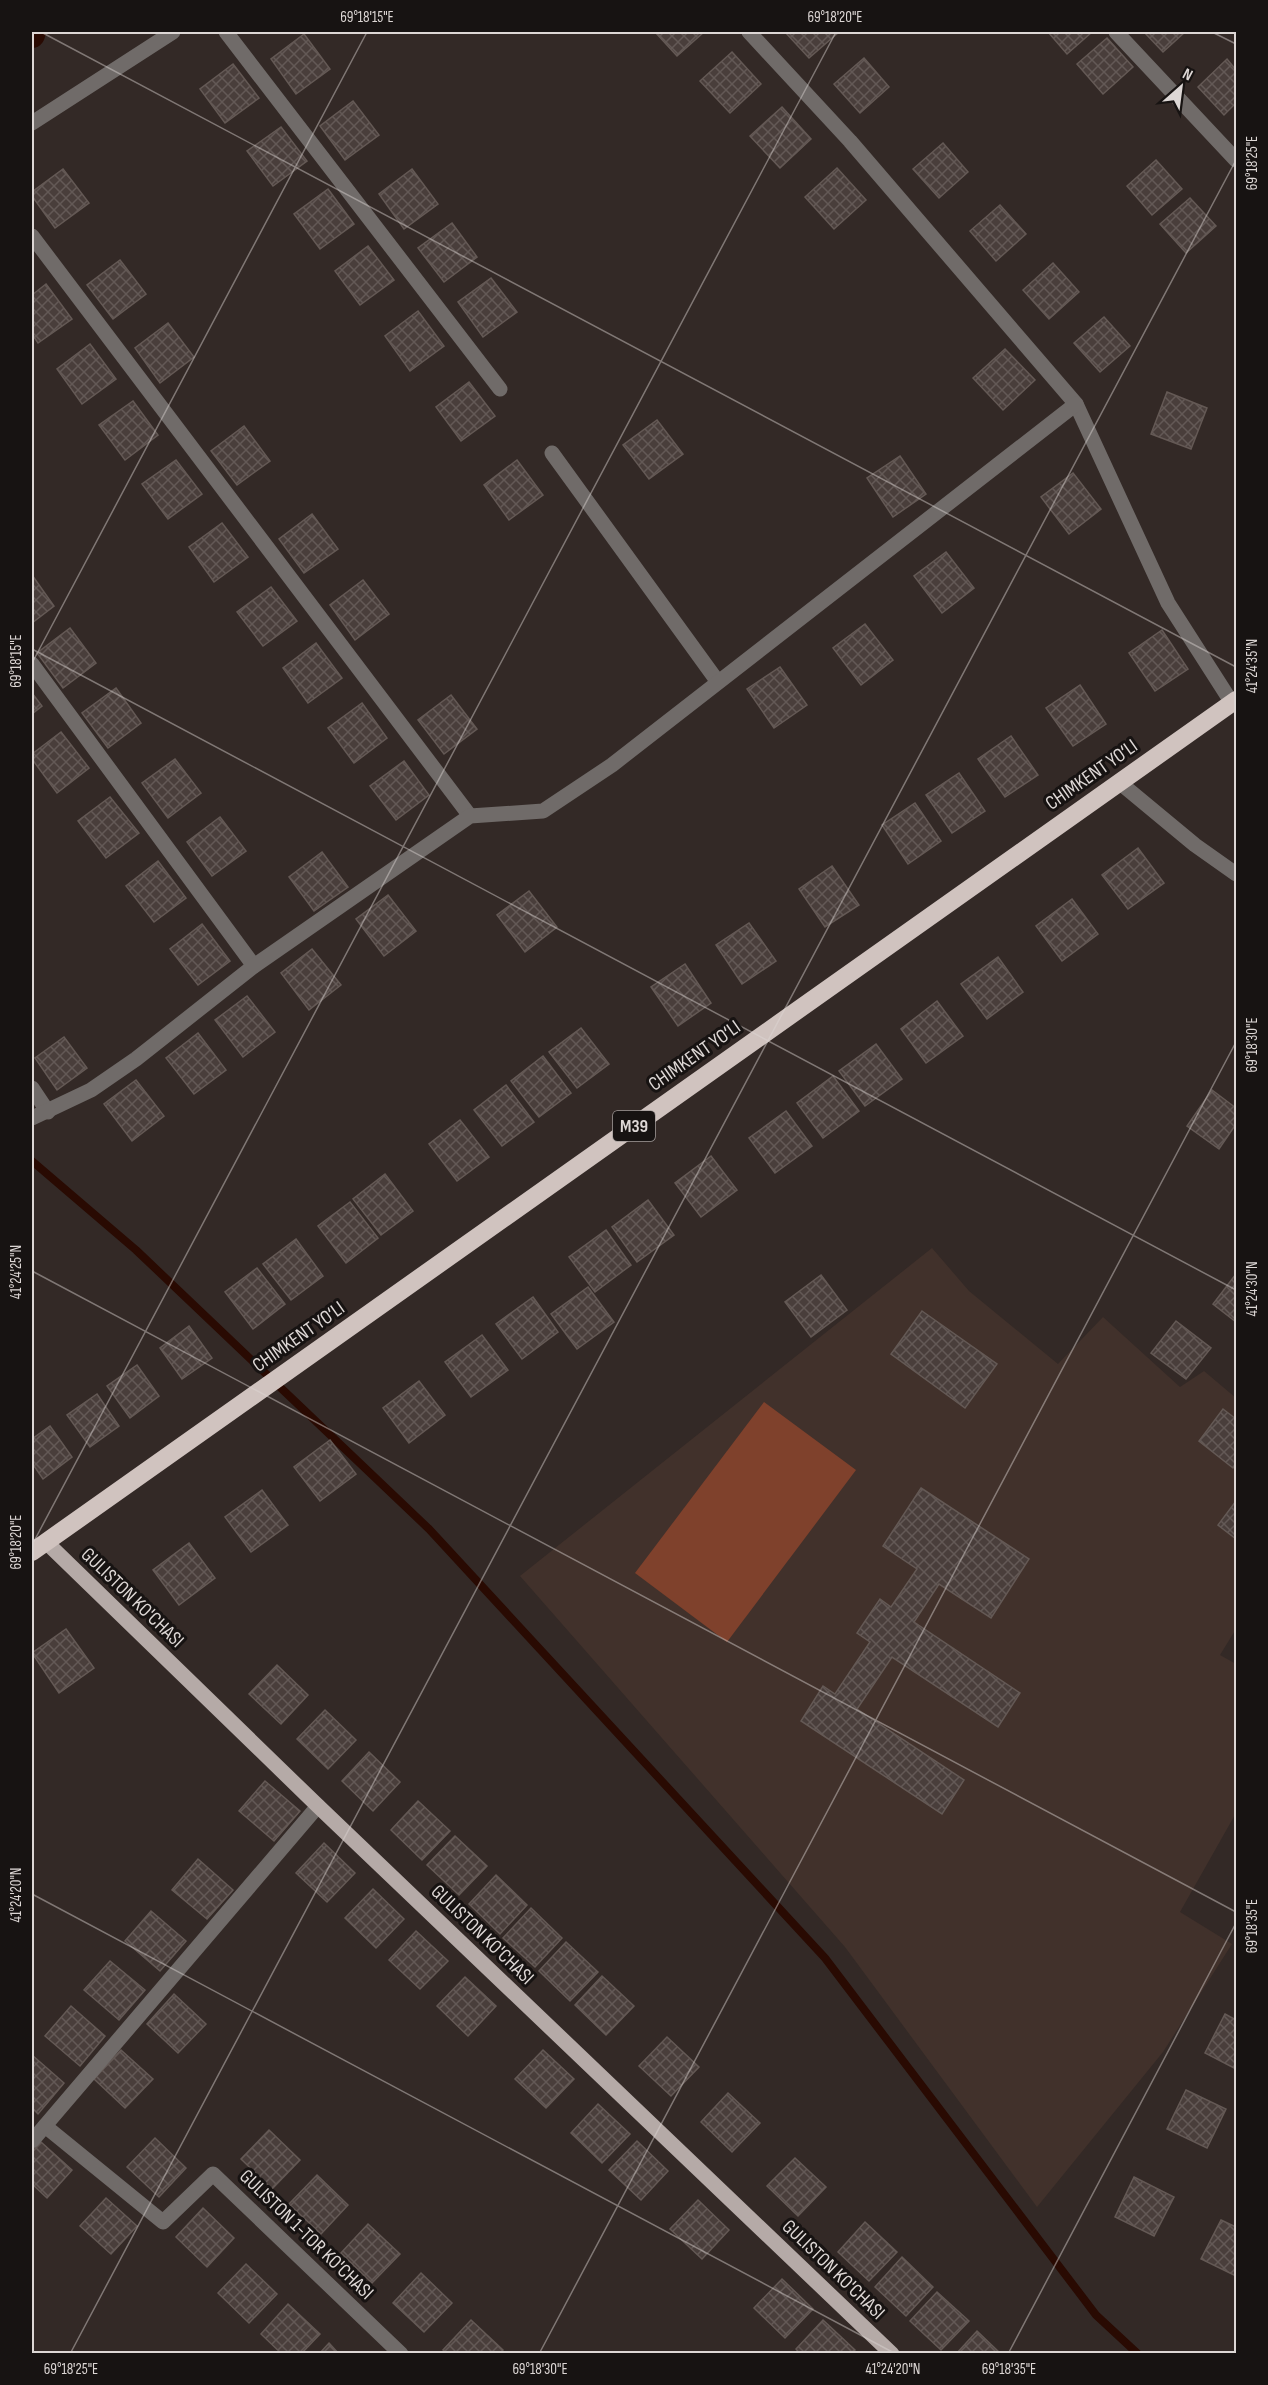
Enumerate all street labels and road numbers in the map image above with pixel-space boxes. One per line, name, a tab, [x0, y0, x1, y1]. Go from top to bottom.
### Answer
street label: CHIMKENT YO‘LI	[1041, 734, 1142, 815]
street label: CHIMKENT YO‘LI	[644, 1015, 745, 1096]
road number: M39	[613, 1111, 655, 1141]
street label: CHIMKENT YO‘LI	[248, 1296, 349, 1377]
street label: GULISTON KO'CHASI	[76, 1543, 189, 1653]
street label: GULISTON KO'CHASI	[426, 1880, 539, 1990]
street label: GULISTON 1-TOR KO'CHASI	[234, 2165, 378, 2305]
street label: GULISTON KO'CHASI	[777, 2215, 890, 2325]

